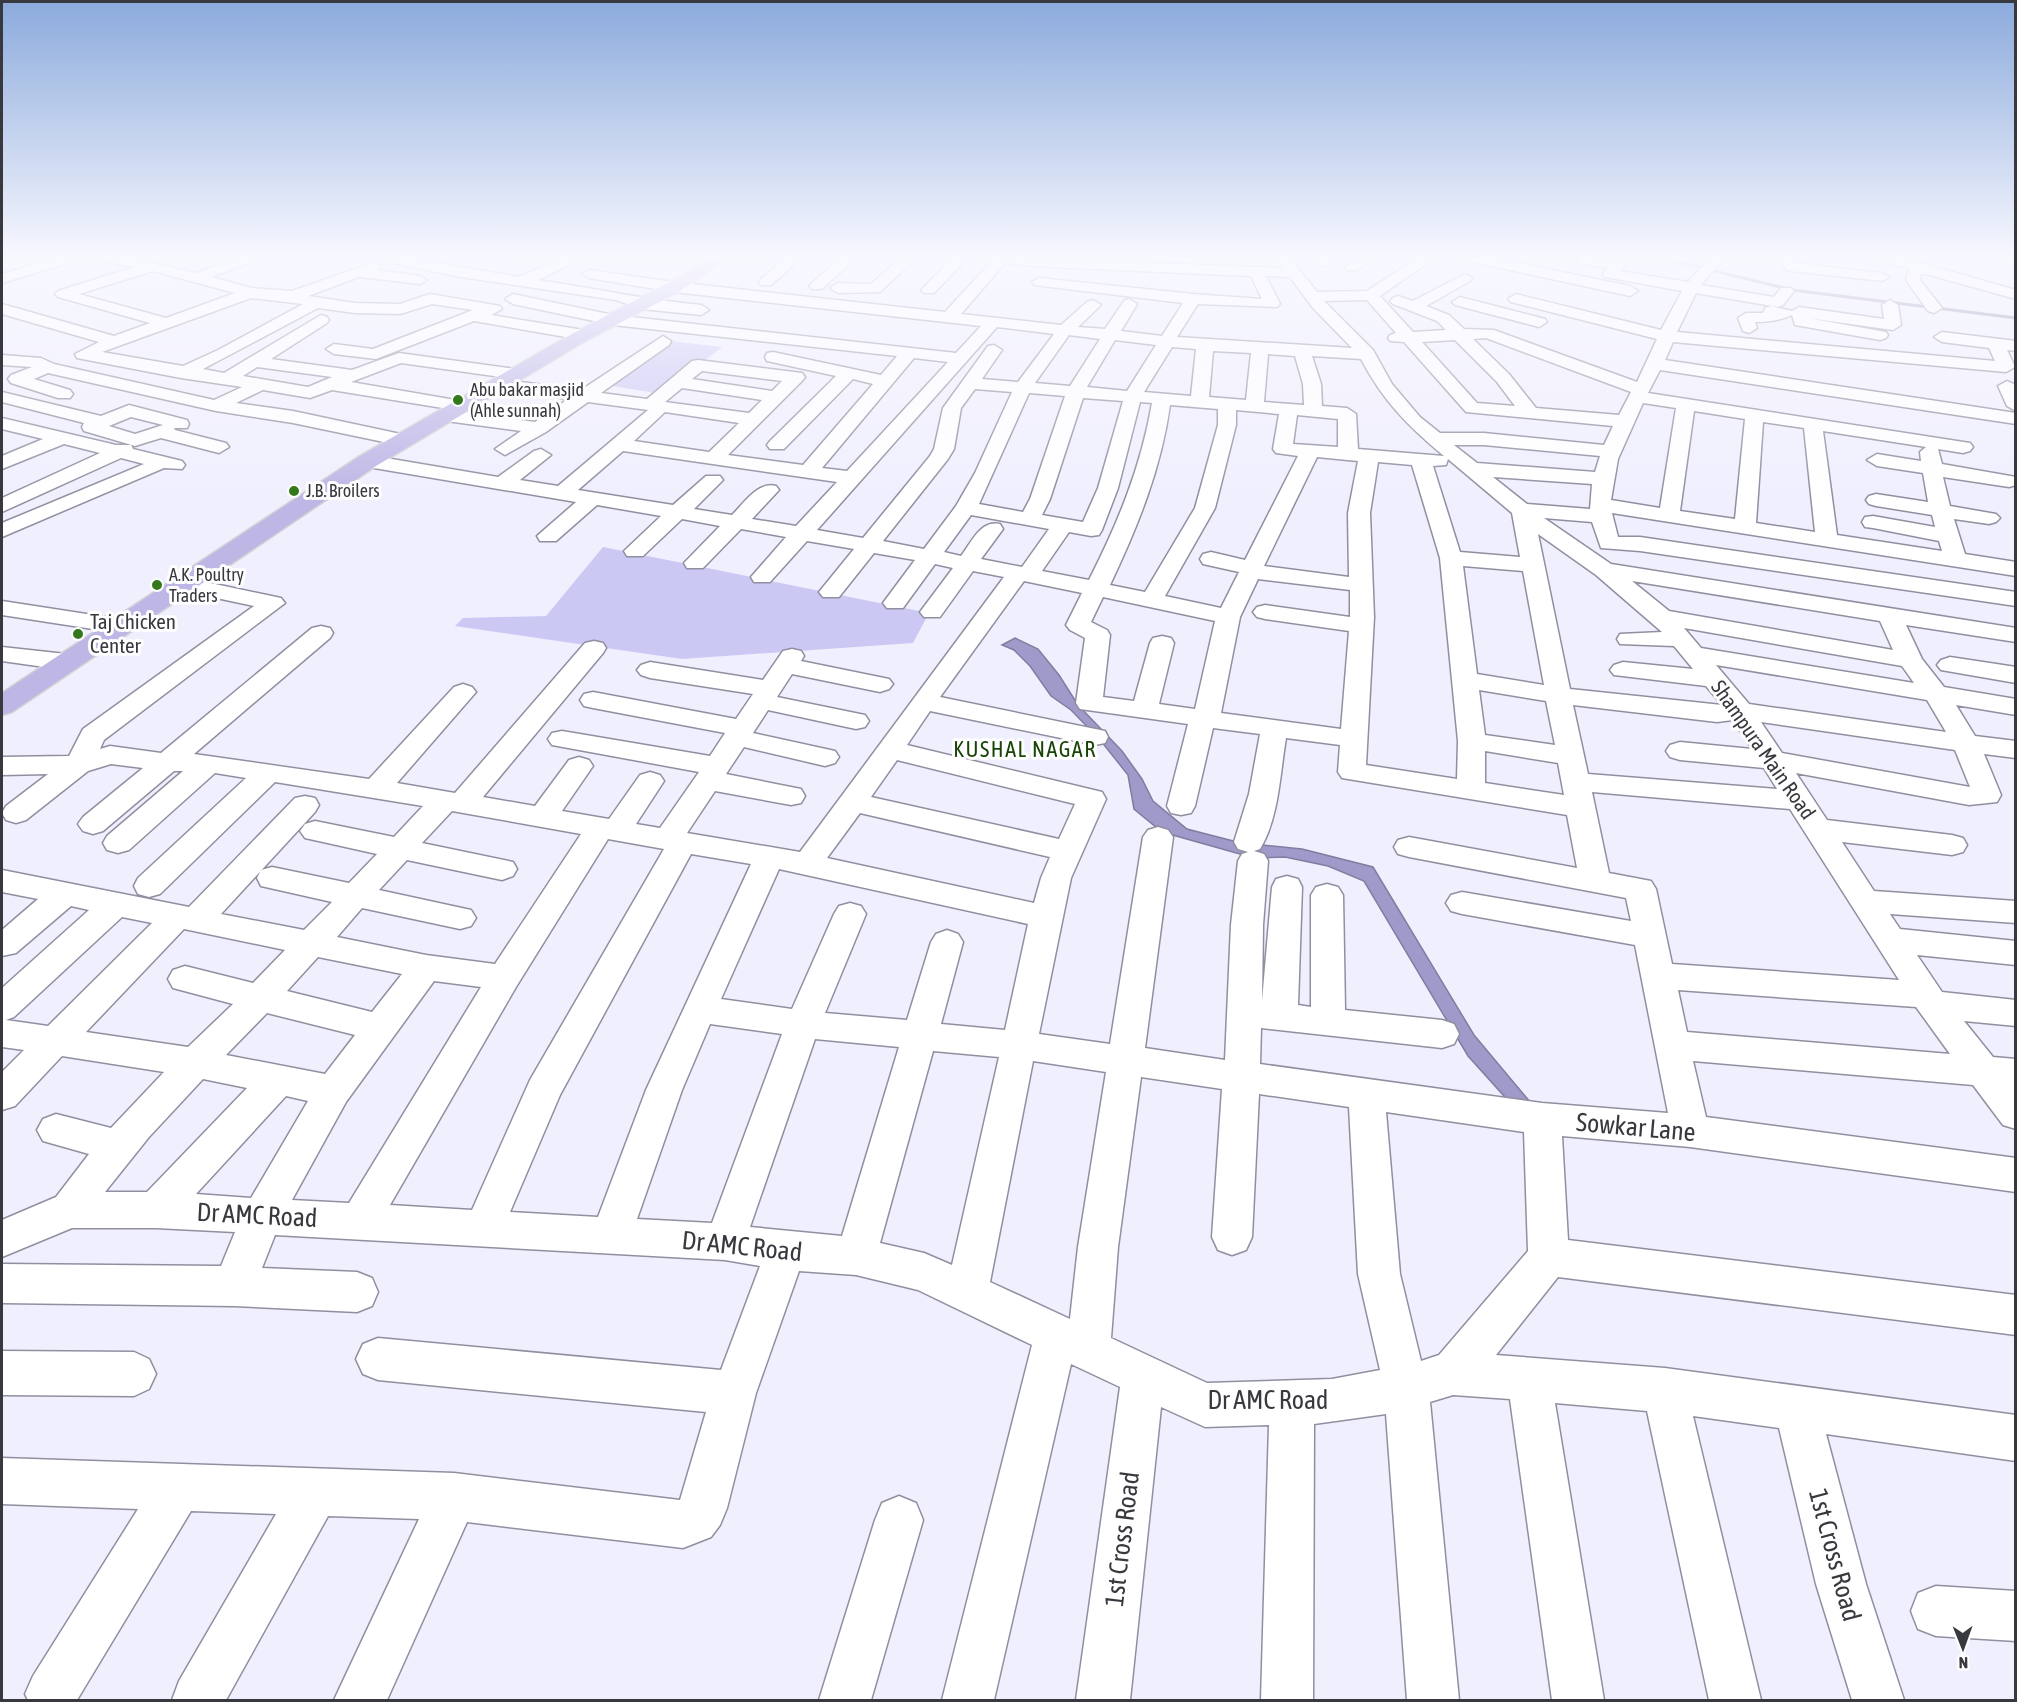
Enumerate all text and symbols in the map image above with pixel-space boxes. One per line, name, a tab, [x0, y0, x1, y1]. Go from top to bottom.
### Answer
place label: Abu bakar masjid (Ahle sunnah)	[470, 379, 584, 421]
marker: Abu bakar masjid (Ahle sunnah)	[451, 393, 465, 407]
place label: J.B. Broilers	[306, 480, 380, 501]
marker: J.B. Broilers	[287, 484, 301, 498]
place label: A.K. Poultry Traders	[169, 564, 244, 606]
marker: A.K. Poultry Traders	[150, 578, 164, 592]
place label: Taj Chicken Center	[90, 609, 176, 657]
marker: Taj Chicken Center	[71, 627, 85, 641]
street label: Shampura Main Road	[1707, 675, 1821, 824]
district label: KUSHAL NAGAR	[953, 736, 1097, 762]
street label: Sowkar Lane	[1575, 1107, 1697, 1147]
street label: Dr AMC Road	[196, 1197, 318, 1233]
street label: Dr AMC Road	[680, 1225, 804, 1267]
street label: Dr AMC Road	[1208, 1385, 1328, 1415]
street label: 1st Cross Road	[1099, 1470, 1145, 1608]
street label: 1st Cross Road	[1803, 1486, 1867, 1624]
north arrow	[1933, 1618, 1993, 1678]
text: N	[1958, 1654, 1968, 1672]

